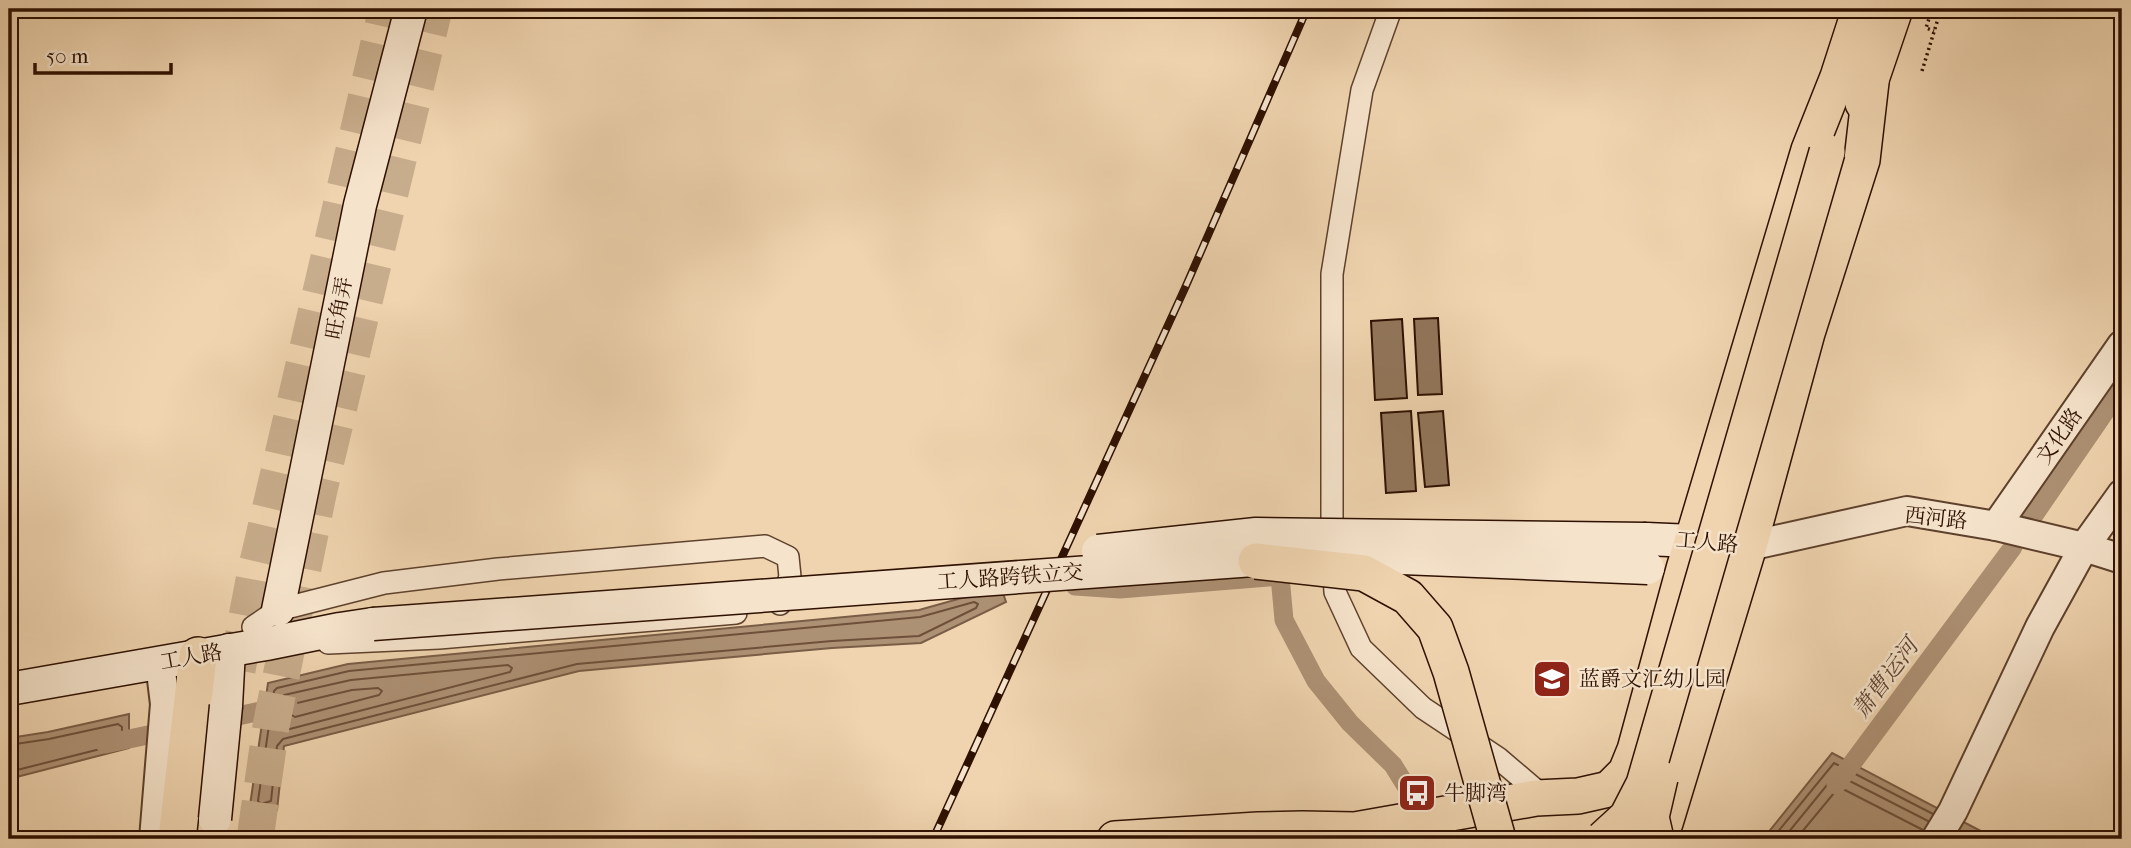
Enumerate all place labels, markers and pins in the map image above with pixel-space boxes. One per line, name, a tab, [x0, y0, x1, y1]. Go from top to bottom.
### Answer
school or university icon: 蓝爵文汇幼儿园	[1531, 658, 1573, 700]
place label: 蓝爵文汇幼儿园	[1579, 667, 1726, 691]
bus stop icon: 牛脚湾	[1396, 772, 1438, 814]
place label: 牛脚湾	[1444, 781, 1507, 805]

